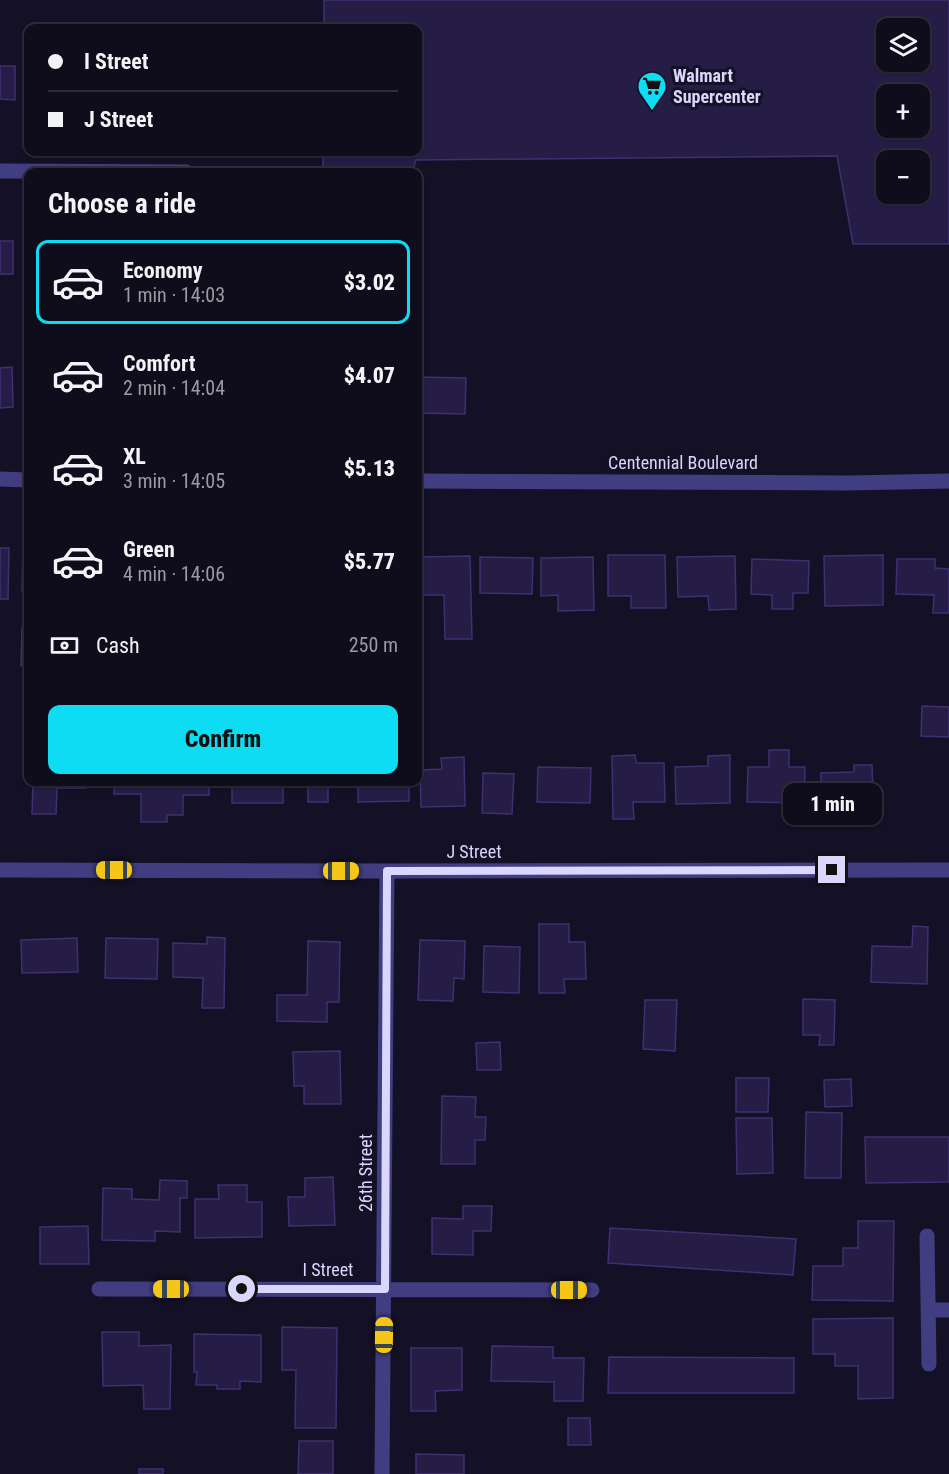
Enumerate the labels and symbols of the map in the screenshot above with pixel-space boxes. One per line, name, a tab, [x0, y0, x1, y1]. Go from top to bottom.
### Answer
place label: Walmart Supercenter	[673, 65, 761, 107]
supermarket icon: Walmart Supercenter	[636, 70, 668, 112]
street label: Centennial Boulevard	[608, 452, 758, 473]
callout: 1 min	[782, 783, 882, 825]
street label: J Street	[446, 841, 502, 862]
route end	[818, 856, 845, 883]
car	[96, 861, 132, 879]
car	[323, 862, 359, 880]
street label: 26th Street	[355, 1134, 376, 1212]
street label: I Street	[303, 1259, 353, 1280]
route start	[228, 1275, 255, 1302]
car	[153, 1280, 189, 1298]
car	[551, 1281, 587, 1299]
car	[375, 1317, 393, 1353]

